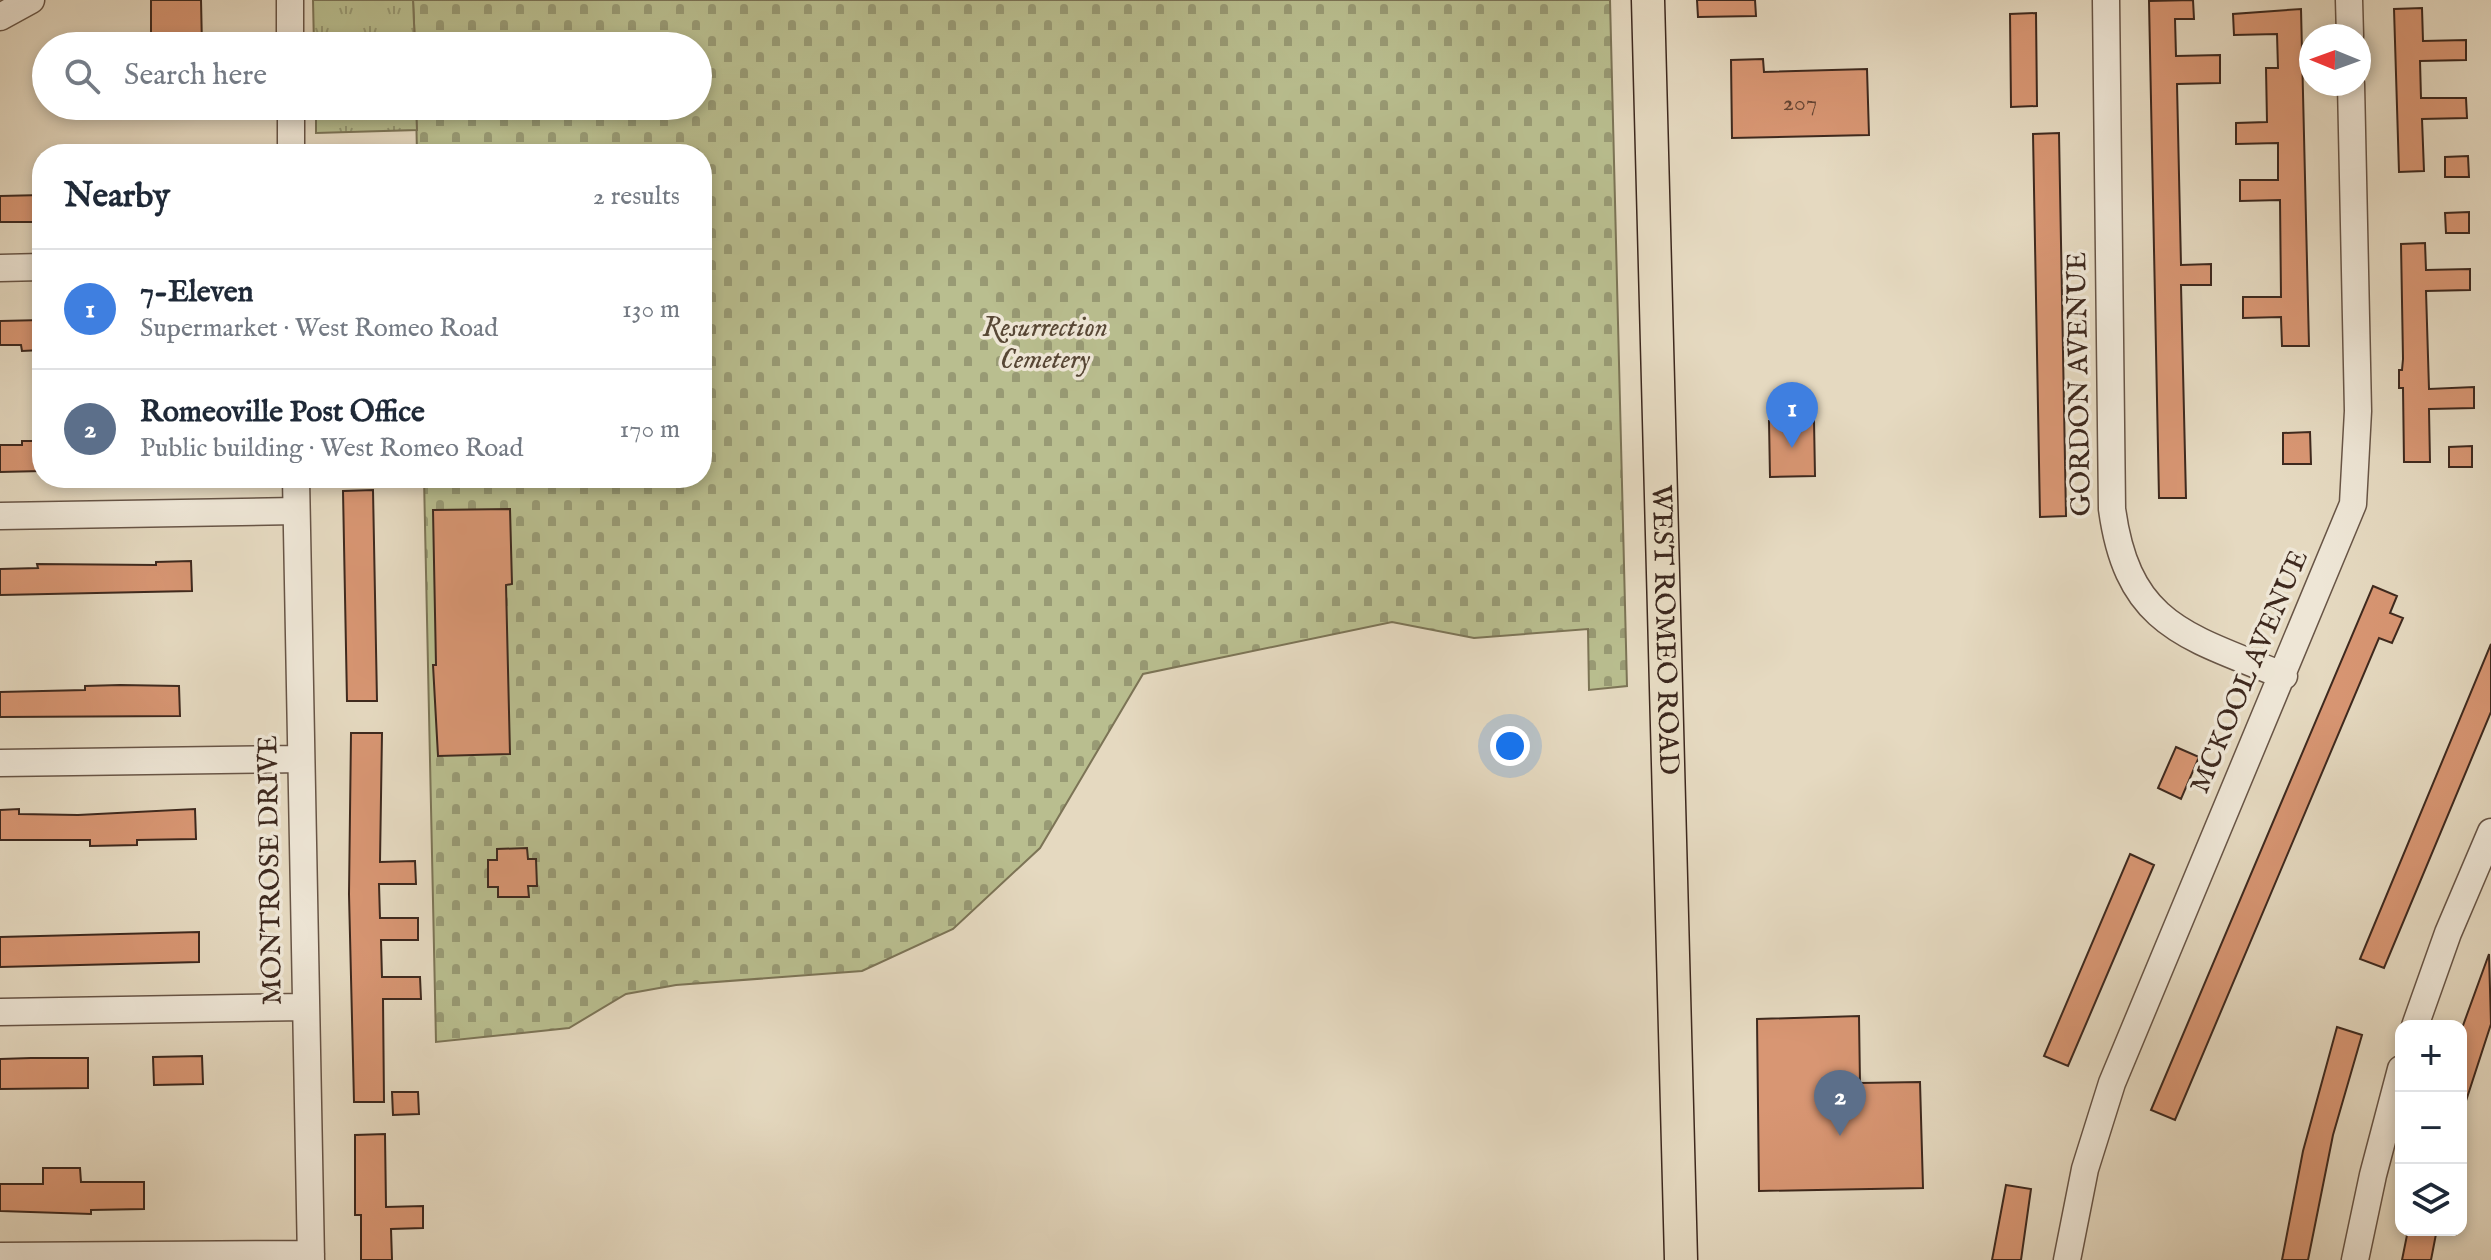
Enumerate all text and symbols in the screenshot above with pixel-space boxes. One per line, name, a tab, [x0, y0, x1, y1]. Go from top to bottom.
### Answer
north arrow	[2299, 24, 2371, 96]
search box	[32, 32, 712, 120]
icon: search	[60, 54, 104, 98]
text: Search here	[124, 57, 267, 95]
house number: 207	[1783, 88, 1817, 119]
text: Nearby	[64, 175, 170, 218]
text: 2 results	[593, 180, 680, 213]
street label: GORDON AVENUE	[2060, 251, 2100, 517]
text: 7-Eleven	[140, 274, 254, 312]
text: 1	[85, 293, 95, 326]
text: 130 m	[622, 293, 680, 326]
park label: Resurrection Cemetery	[982, 311, 1108, 378]
text: Supermarket · West Romeo Road	[140, 312, 498, 345]
pin: 1	[1766, 382, 1818, 448]
text: Romeoville Post Office	[140, 394, 425, 432]
text: 2	[84, 413, 96, 446]
text: 170 m	[620, 413, 680, 446]
text: Public building · West Romeo Road	[140, 432, 523, 465]
street label: WEST ROMEO ROAD	[1643, 484, 1686, 775]
street label: MCKOOL AVENUE	[2183, 545, 2317, 799]
your location	[1490, 726, 1530, 766]
street label: MONTROSE DRIVE	[251, 735, 291, 1005]
map controls	[2395, 1020, 2467, 1236]
button: +	[2395, 1020, 2467, 1092]
pin: 2	[1814, 1070, 1866, 1136]
button: −	[2395, 1092, 2467, 1164]
button: layers	[2395, 1164, 2467, 1236]

